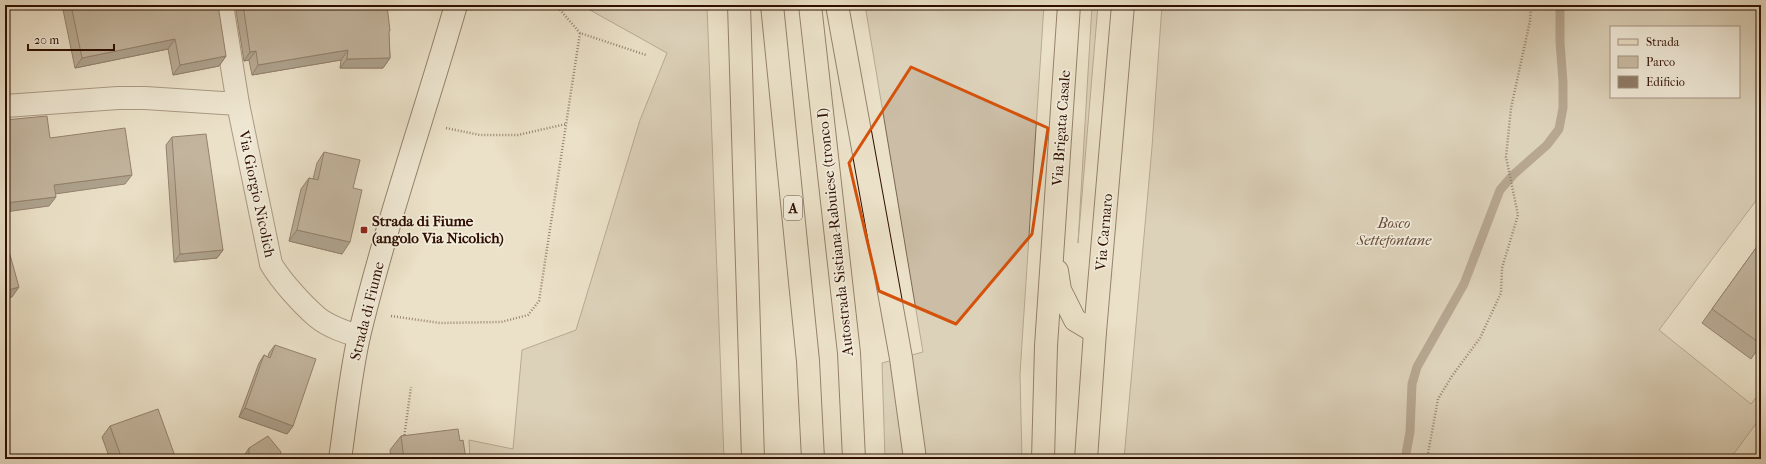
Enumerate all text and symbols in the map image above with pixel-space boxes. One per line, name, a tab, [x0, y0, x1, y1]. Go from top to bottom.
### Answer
scale bar	[28, 26, 114, 52]
legend	[1610, 26, 1740, 98]
text: 20 m	[34, 33, 59, 47]
text: Strada	[1646, 35, 1680, 49]
text: Parco	[1646, 55, 1675, 69]
street label: Via Brigata Casale	[1048, 69, 1074, 188]
text: Edificio	[1646, 75, 1685, 89]
street label: Autostrada Sistiana-Rabuiese (tronco I)	[813, 107, 857, 358]
street label: Via Giorgio Nicolich	[235, 128, 279, 260]
street label: Via Carnaro	[1092, 192, 1116, 272]
road number: A	[784, 196, 802, 220]
place label: Strada di Fiume (angolo Via Nicolich)	[372, 212, 504, 247]
park label: Bosco Settefontane	[1356, 214, 1432, 249]
marker: Strada di Fiume (angolo Via Nicolich)	[359, 225, 369, 235]
street label: Strada di Fiume	[346, 259, 388, 362]

